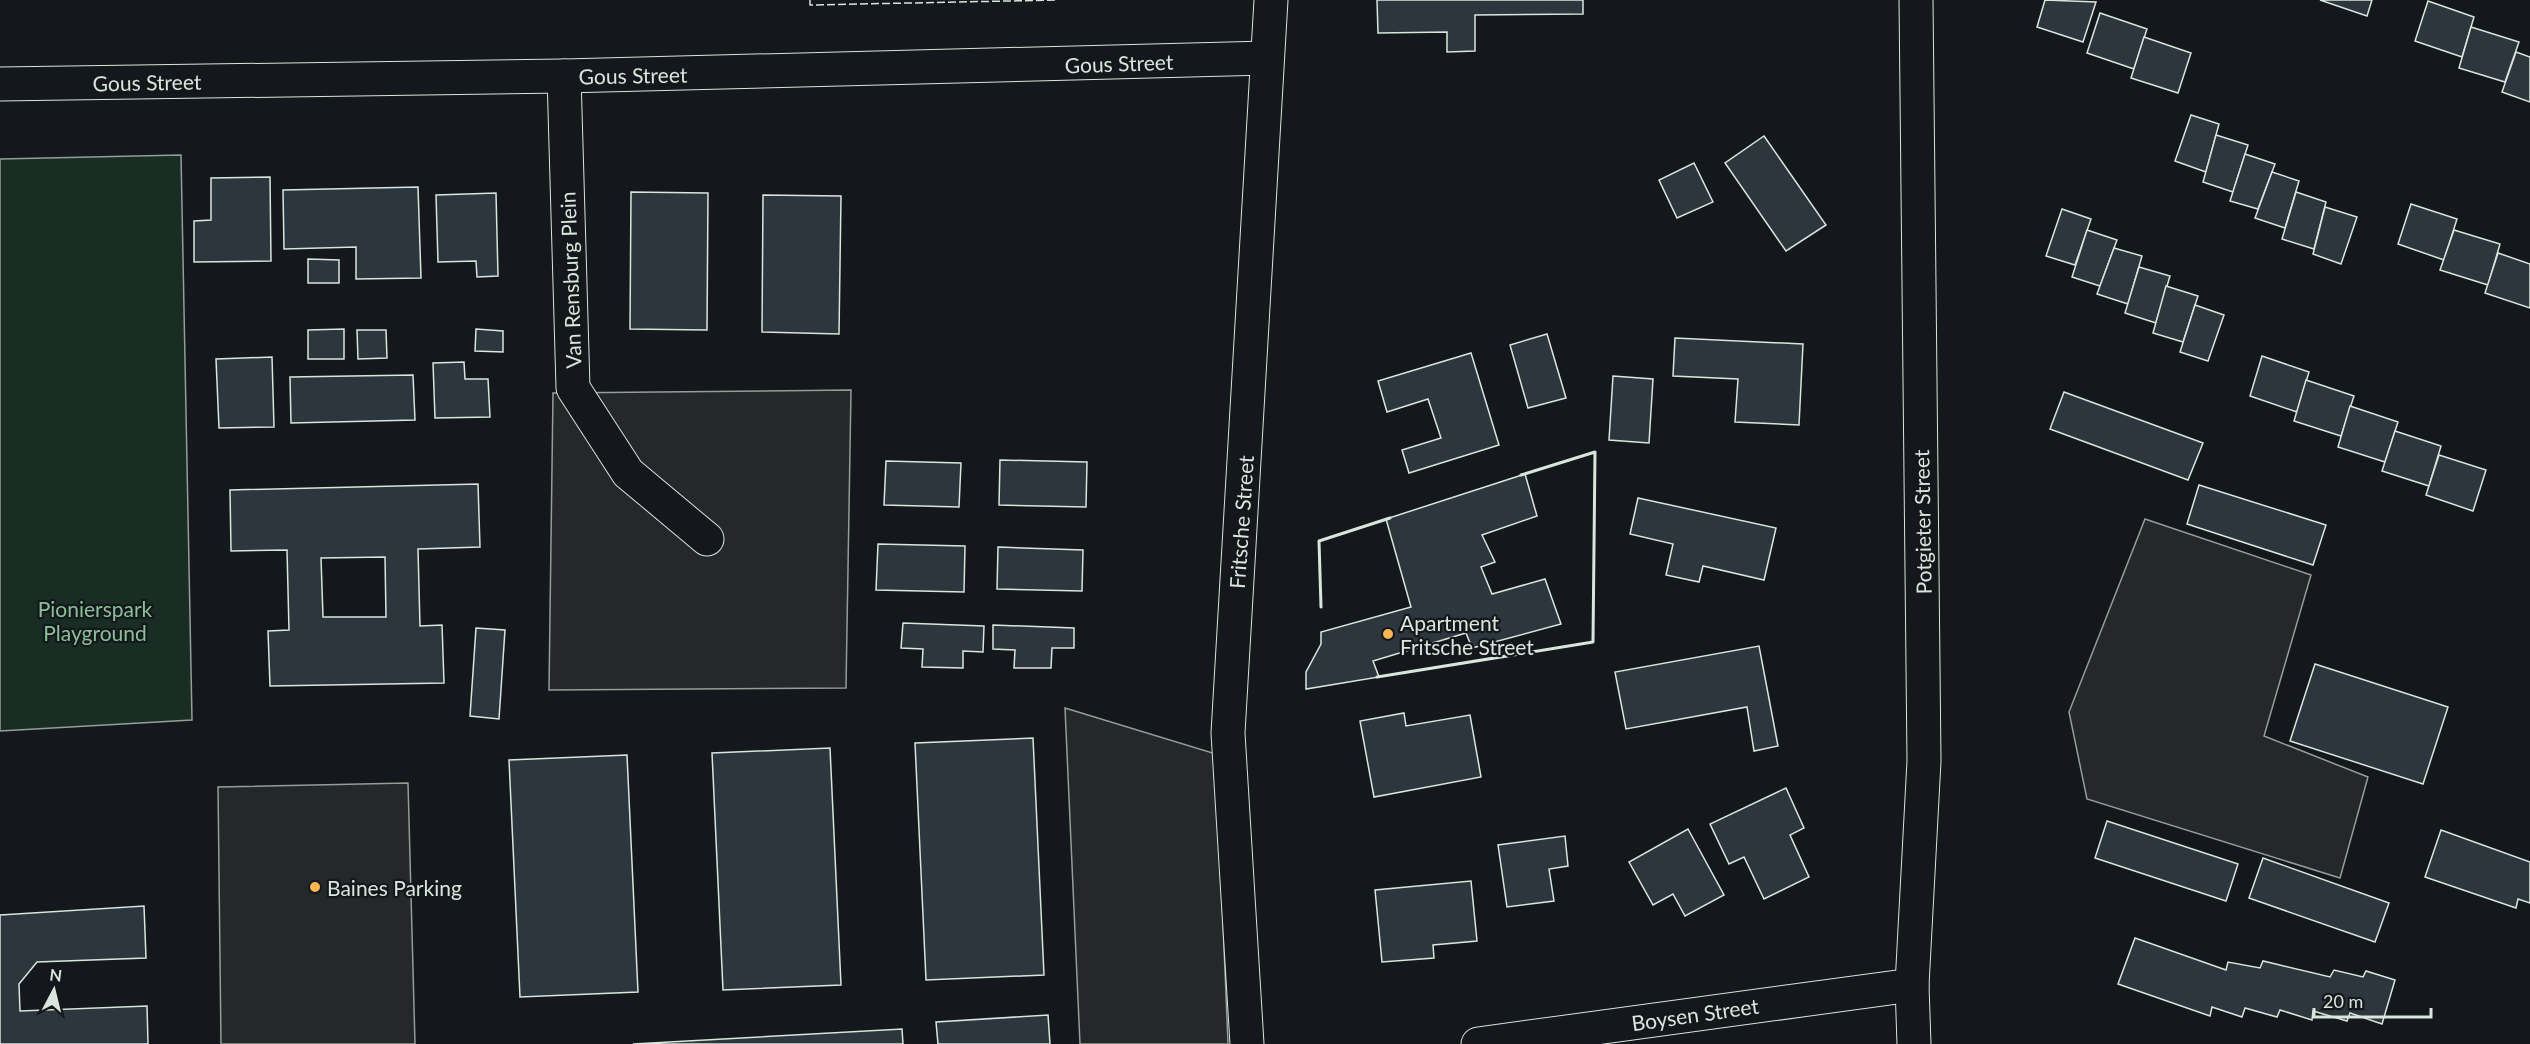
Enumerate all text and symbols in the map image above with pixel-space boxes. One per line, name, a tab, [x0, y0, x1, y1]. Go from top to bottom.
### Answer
street label: Gous Street	[1064, 49, 1174, 77]
street label: Gous Street	[578, 62, 688, 88]
street label: Gous Street	[92, 69, 202, 95]
street label: Van Rensburg Plein	[554, 191, 586, 369]
street label: Potgieter Street	[1908, 449, 1936, 595]
street label: Fritsche Street	[1224, 454, 1258, 590]
park label: Pionierspark Playground	[38, 596, 153, 645]
place label: Apartment Fritsche Street	[1400, 610, 1534, 659]
marker: Apartment Fritsche Street	[1381, 627, 1395, 641]
place label: Baines Parking	[327, 875, 462, 900]
marker: Baines Parking	[308, 880, 322, 894]
north arrow	[24, 960, 84, 1020]
text: N	[49, 964, 63, 985]
scale bar	[2314, 981, 2431, 1019]
text: 20 m	[2323, 990, 2363, 1012]
street label: Boysen Street	[1630, 993, 1761, 1035]

